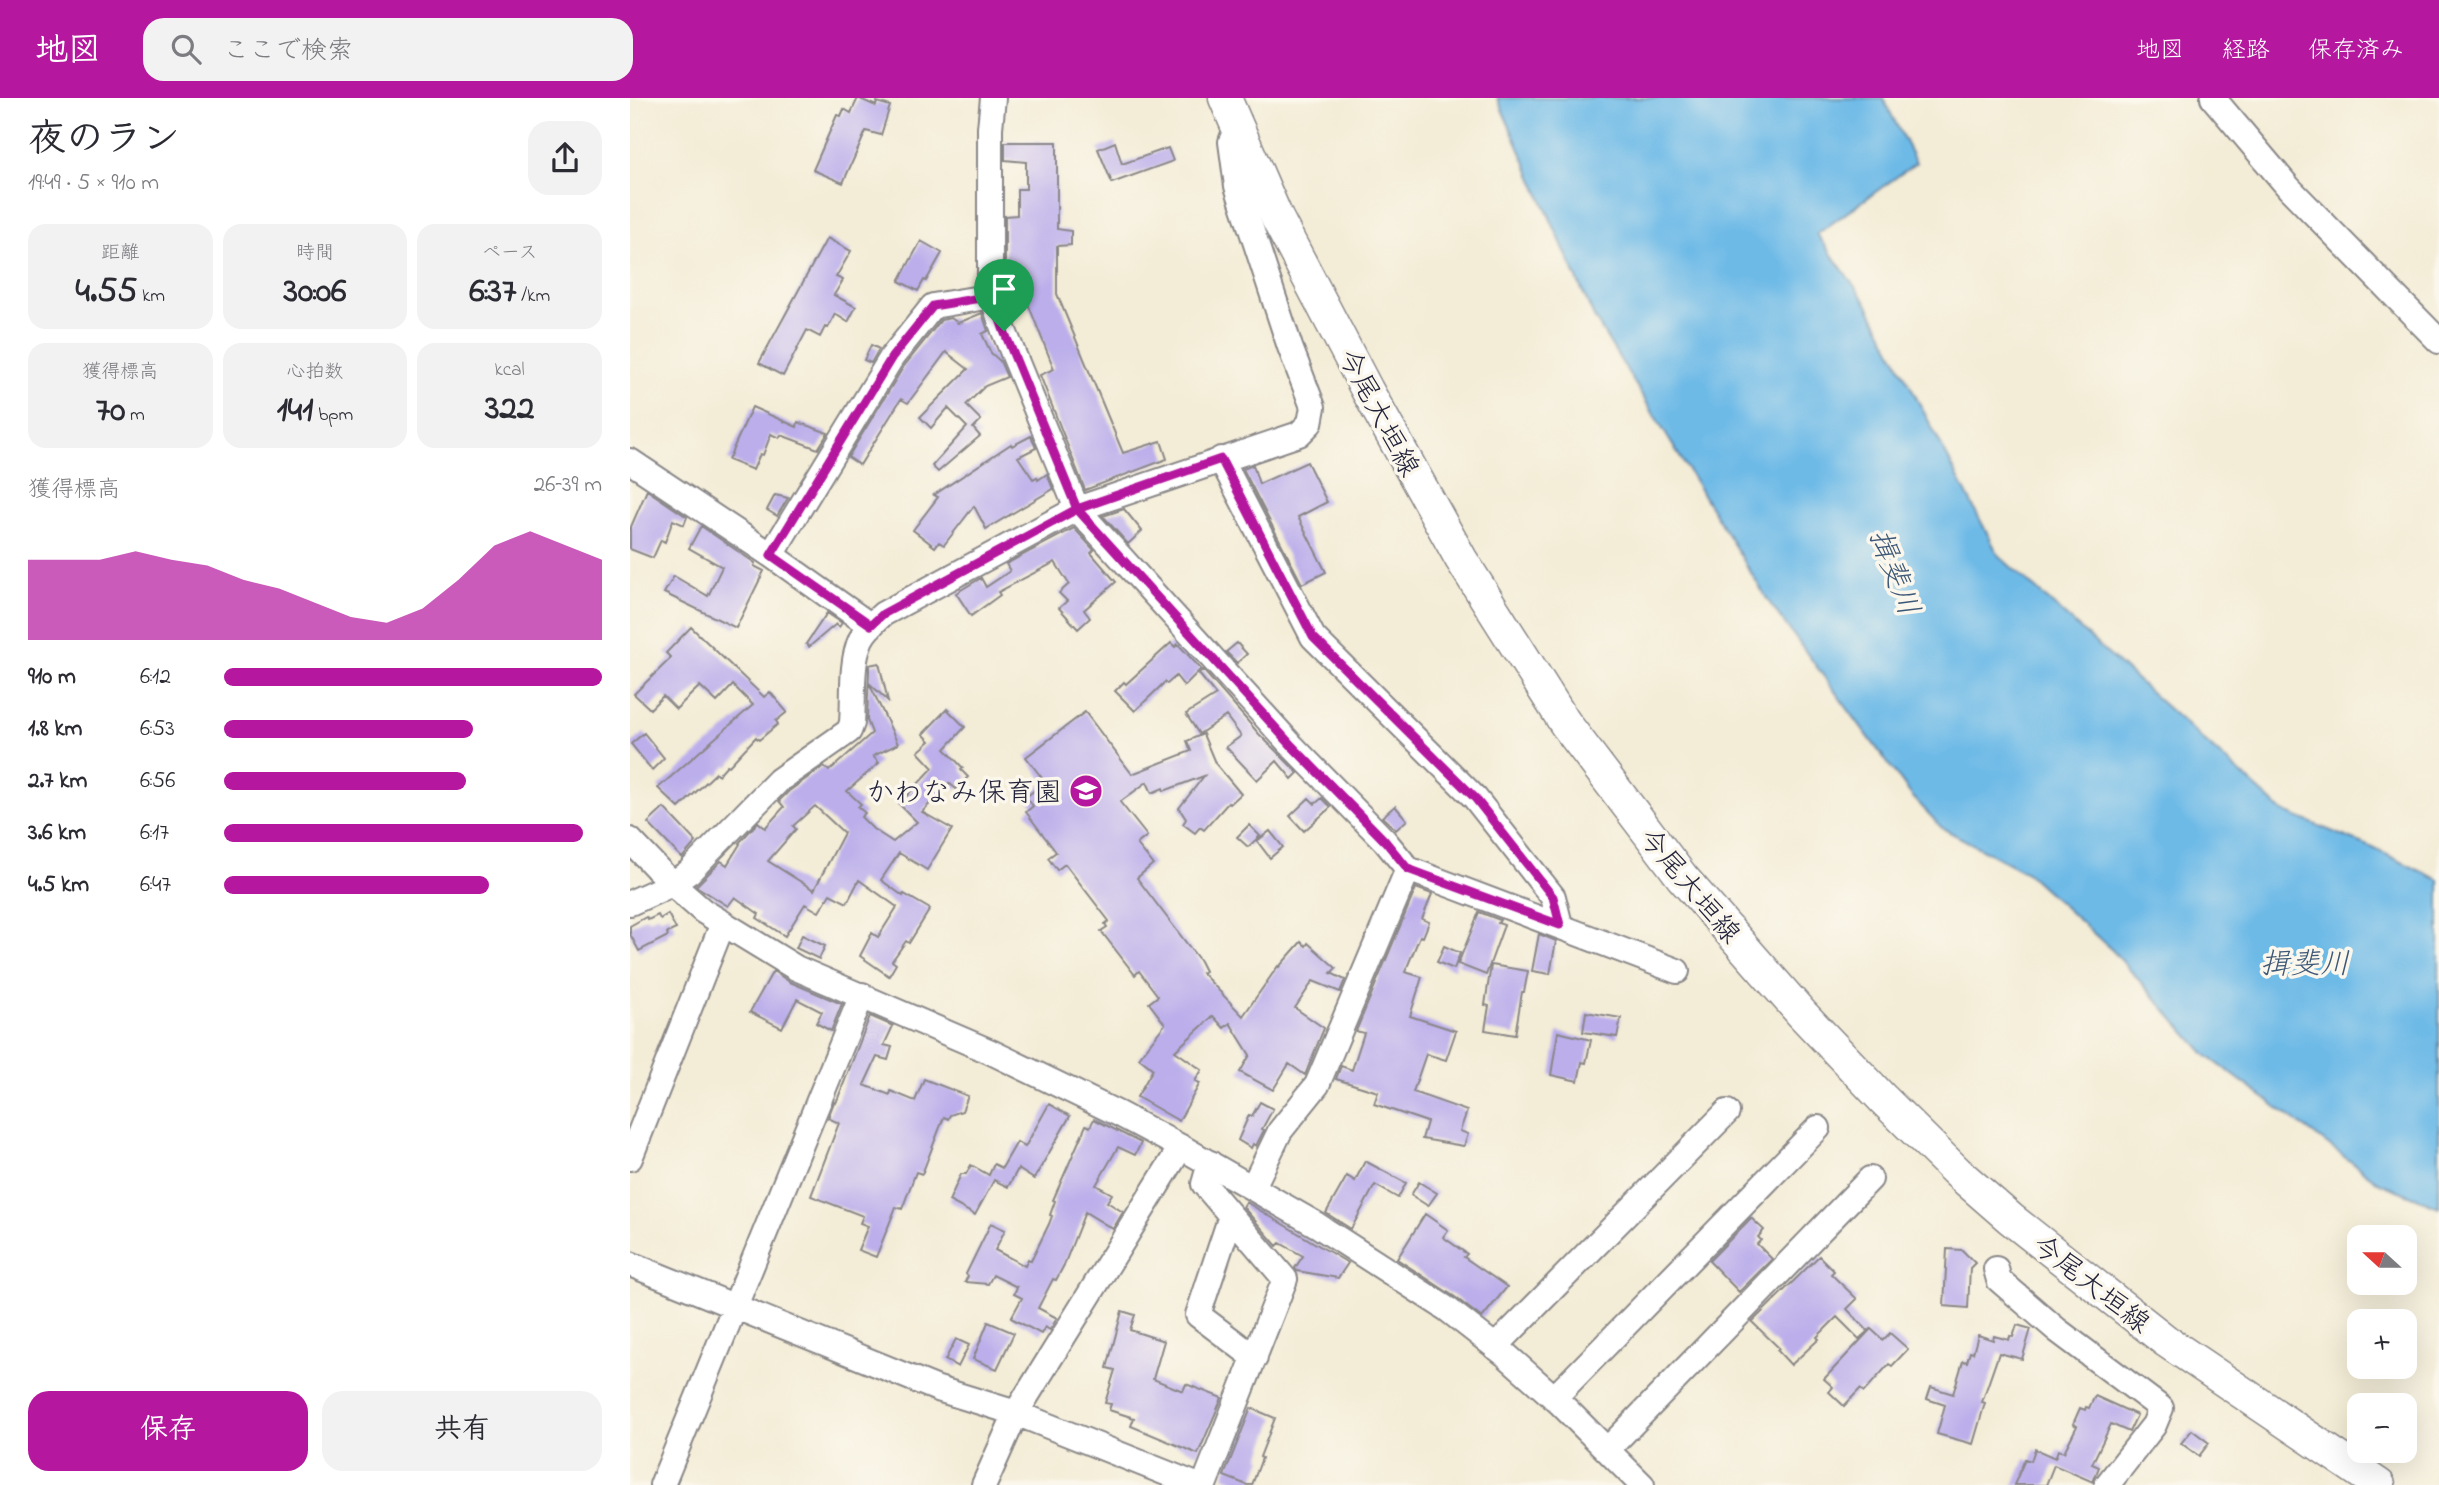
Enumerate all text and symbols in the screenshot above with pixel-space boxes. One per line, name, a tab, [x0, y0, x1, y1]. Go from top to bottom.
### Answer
search box	[143, 18, 633, 81]
text: 地図	[35, 28, 101, 76]
icon: search	[167, 30, 205, 68]
text: ここで検索	[223, 33, 353, 71]
text: 地図	[2136, 34, 2184, 69]
text: 経路	[2222, 34, 2270, 69]
text: 保存済み	[2308, 34, 2404, 69]
text: 夜のラン	[28, 113, 180, 169]
button: share	[528, 121, 602, 195]
text: 19:49 · 5 × 910 m	[28, 167, 159, 200]
text: 距離	[101, 240, 139, 267]
text: 時間	[296, 240, 334, 267]
text: ペース	[482, 240, 538, 267]
pin	[974, 259, 1034, 331]
text: 4.55	[76, 267, 137, 318]
text: 30:06	[283, 267, 347, 318]
text: 6:37	[469, 267, 516, 318]
icon: arrive	[985, 270, 1023, 308]
text: km	[137, 283, 165, 310]
text: /km	[516, 283, 550, 310]
street label: 今尾大垣線	[1326, 342, 1428, 485]
text: kcal	[495, 357, 525, 384]
text: 獲得標高	[82, 359, 158, 386]
text: 心拍数	[286, 359, 344, 386]
text: 322	[485, 384, 534, 435]
text: 70	[96, 386, 125, 437]
text: 141	[277, 386, 313, 437]
text: m	[125, 402, 145, 429]
text: bpm	[313, 402, 353, 429]
text: 26–39 m	[534, 469, 602, 502]
text: 獲得標高	[28, 474, 120, 507]
water label: 揖斐川	[1856, 523, 1929, 623]
text: 910 m	[28, 661, 76, 694]
text: 6:12	[140, 661, 171, 694]
text: 1.8 km	[28, 713, 82, 746]
text: 6:53	[140, 713, 175, 746]
text: 2.7 km	[28, 765, 87, 798]
text: 6:56	[140, 765, 175, 798]
school or university icon: かわなみ保育園	[1067, 772, 1105, 810]
place label: かわなみ保育園	[866, 774, 1062, 815]
text: 3.6 km	[28, 817, 86, 850]
text: 6:17	[140, 817, 169, 850]
street label: 今尾大垣線	[1628, 820, 1749, 954]
text: 4.5 km	[28, 869, 89, 902]
text: 6:47	[140, 869, 171, 902]
water label: 揖斐川	[2260, 944, 2350, 988]
north arrow	[2347, 1225, 2417, 1295]
map controls	[2347, 1225, 2417, 1463]
street label: 今尾大垣線	[2022, 1227, 2158, 1345]
button: +	[2347, 1309, 2417, 1379]
button: 保存	[28, 1391, 308, 1471]
button: 共有	[322, 1391, 602, 1471]
button: −	[2347, 1393, 2417, 1463]

